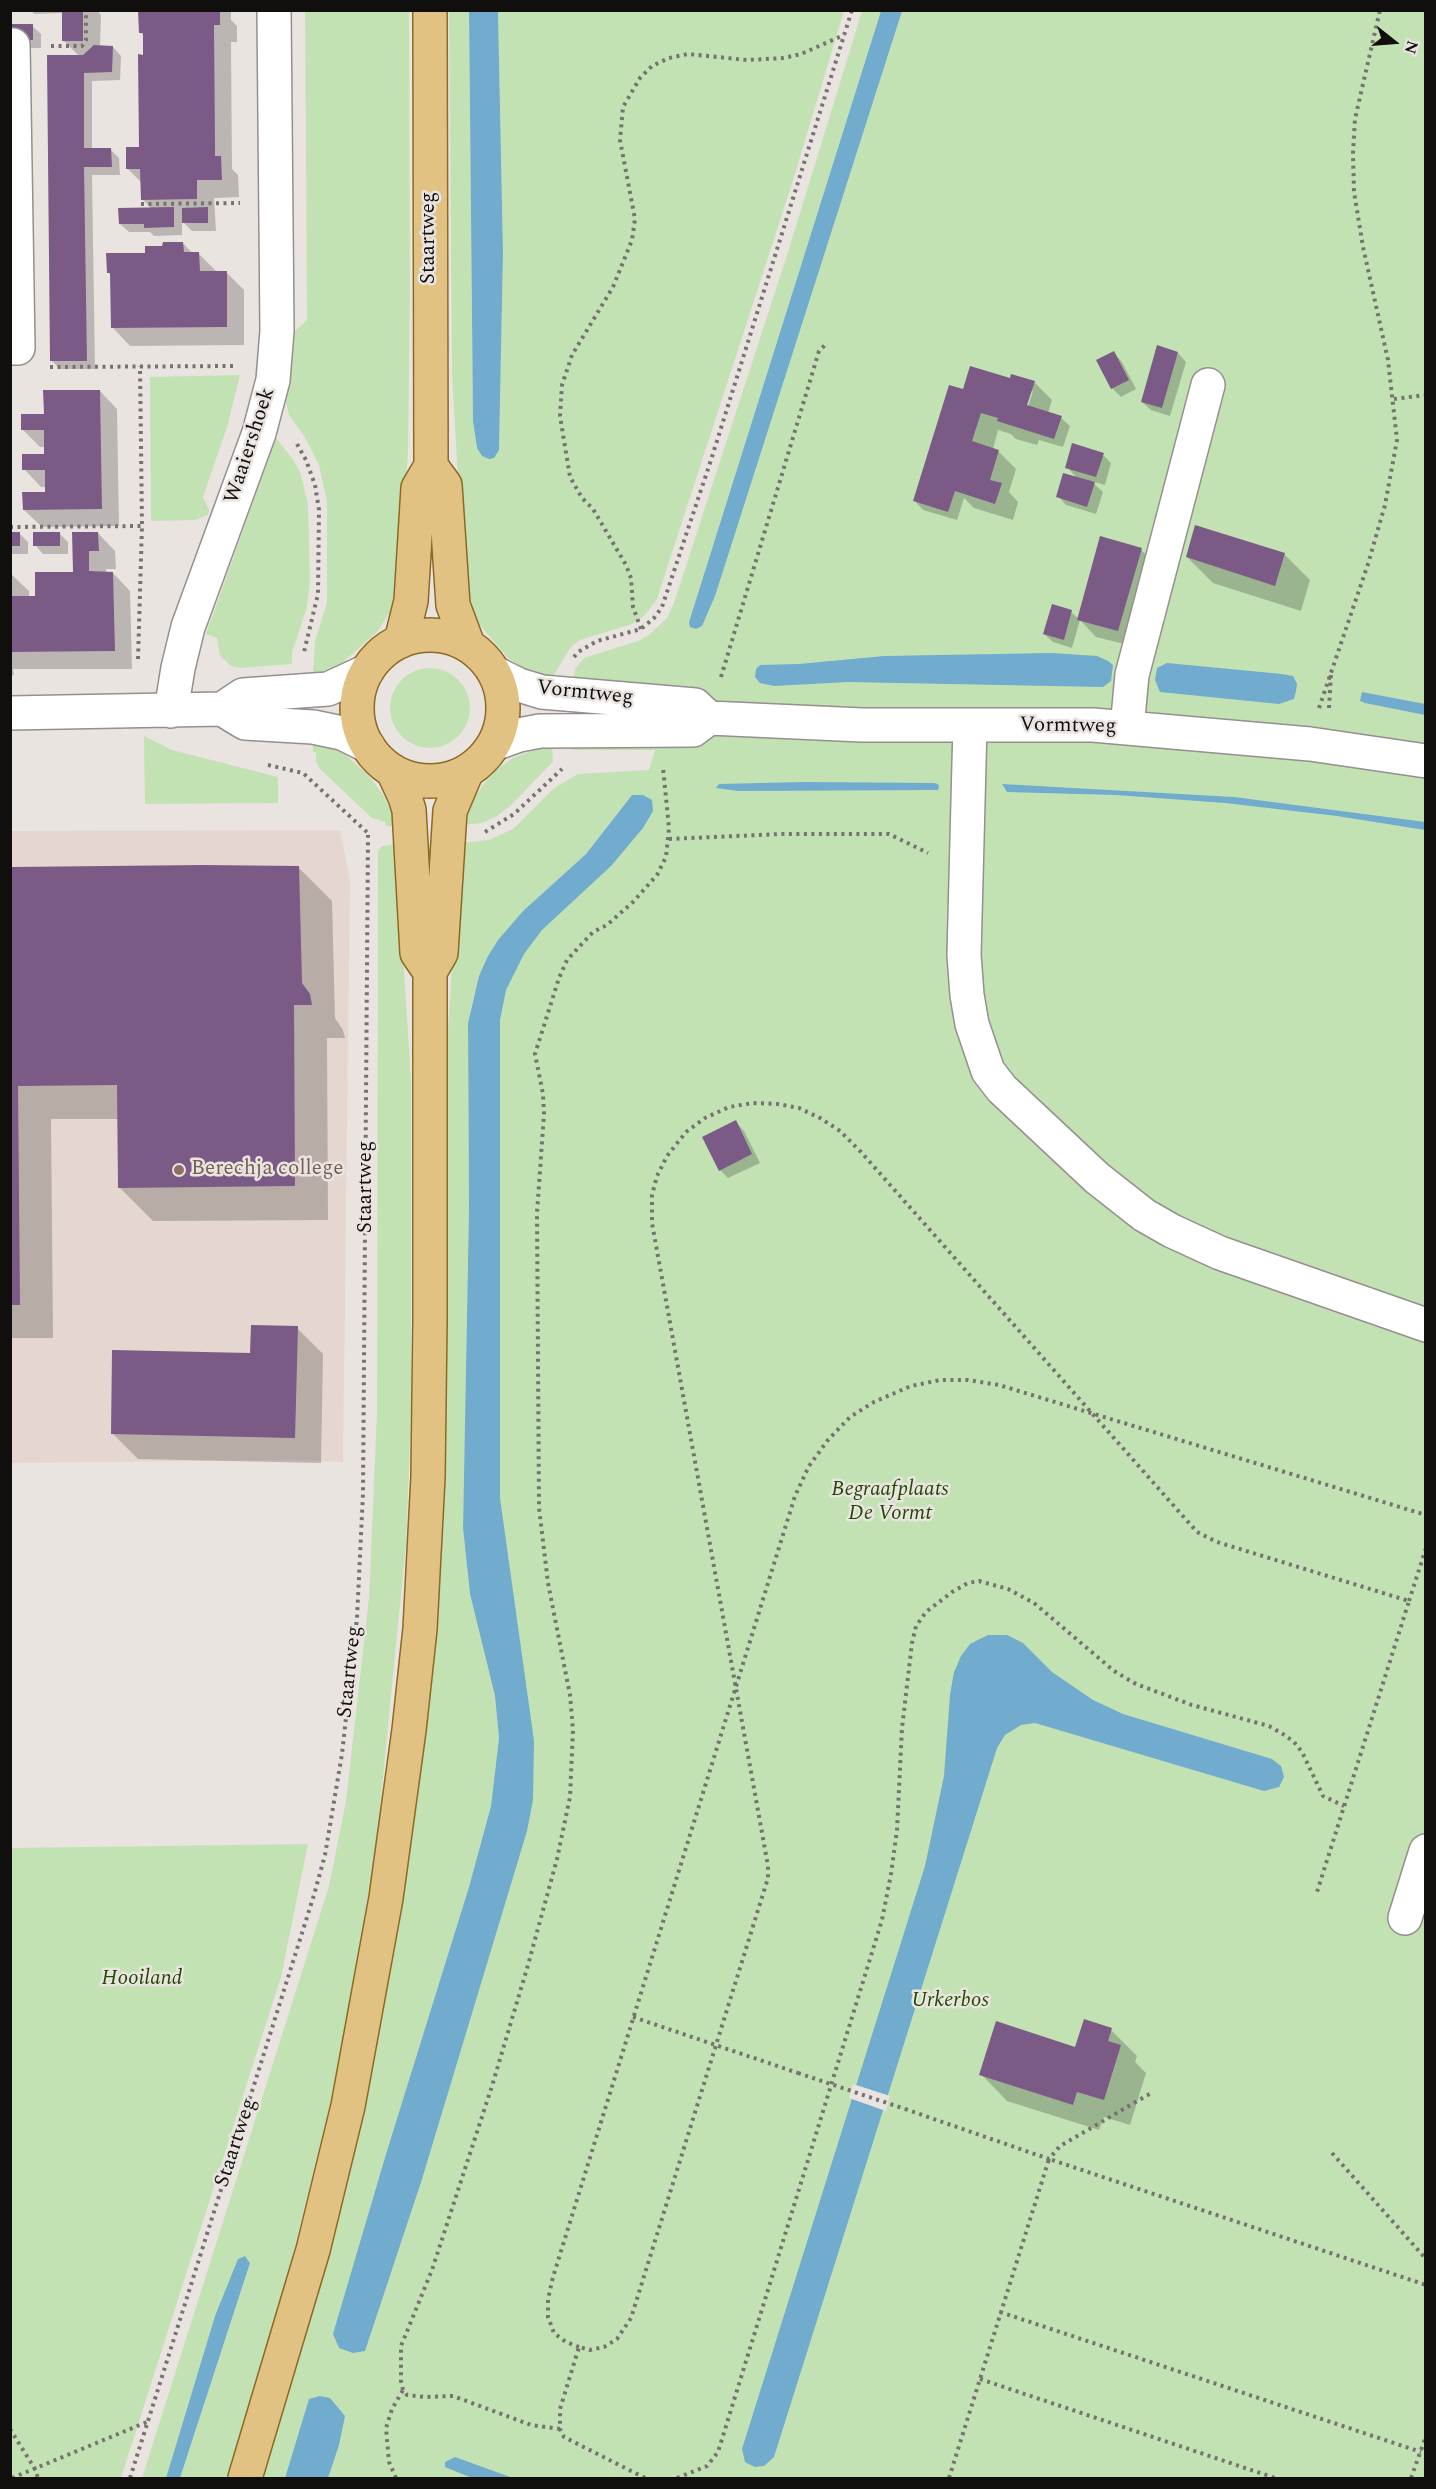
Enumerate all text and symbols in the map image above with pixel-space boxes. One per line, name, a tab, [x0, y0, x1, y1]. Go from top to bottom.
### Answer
north arrow	[1364, 12, 1424, 72]
text: N	[1398, 38, 1425, 57]
street label: Staartweg	[417, 192, 443, 284]
street label: Waaiershoek	[220, 385, 282, 507]
street label: Vormtweg	[535, 676, 635, 712]
street label: Vormtweg	[1019, 714, 1117, 740]
street label: Staartweg	[354, 1141, 380, 1233]
place label: Berechja college	[191, 1157, 343, 1183]
marker: Berechja college	[172, 1163, 186, 1177]
park label: Begraafplaats De Vormt	[831, 1478, 949, 1528]
street label: Staartweg	[334, 1625, 368, 1719]
park label: Hooiland	[102, 1967, 182, 1993]
park label: Urkerbos	[911, 1989, 989, 2015]
street label: Staartweg	[211, 2095, 263, 2191]

